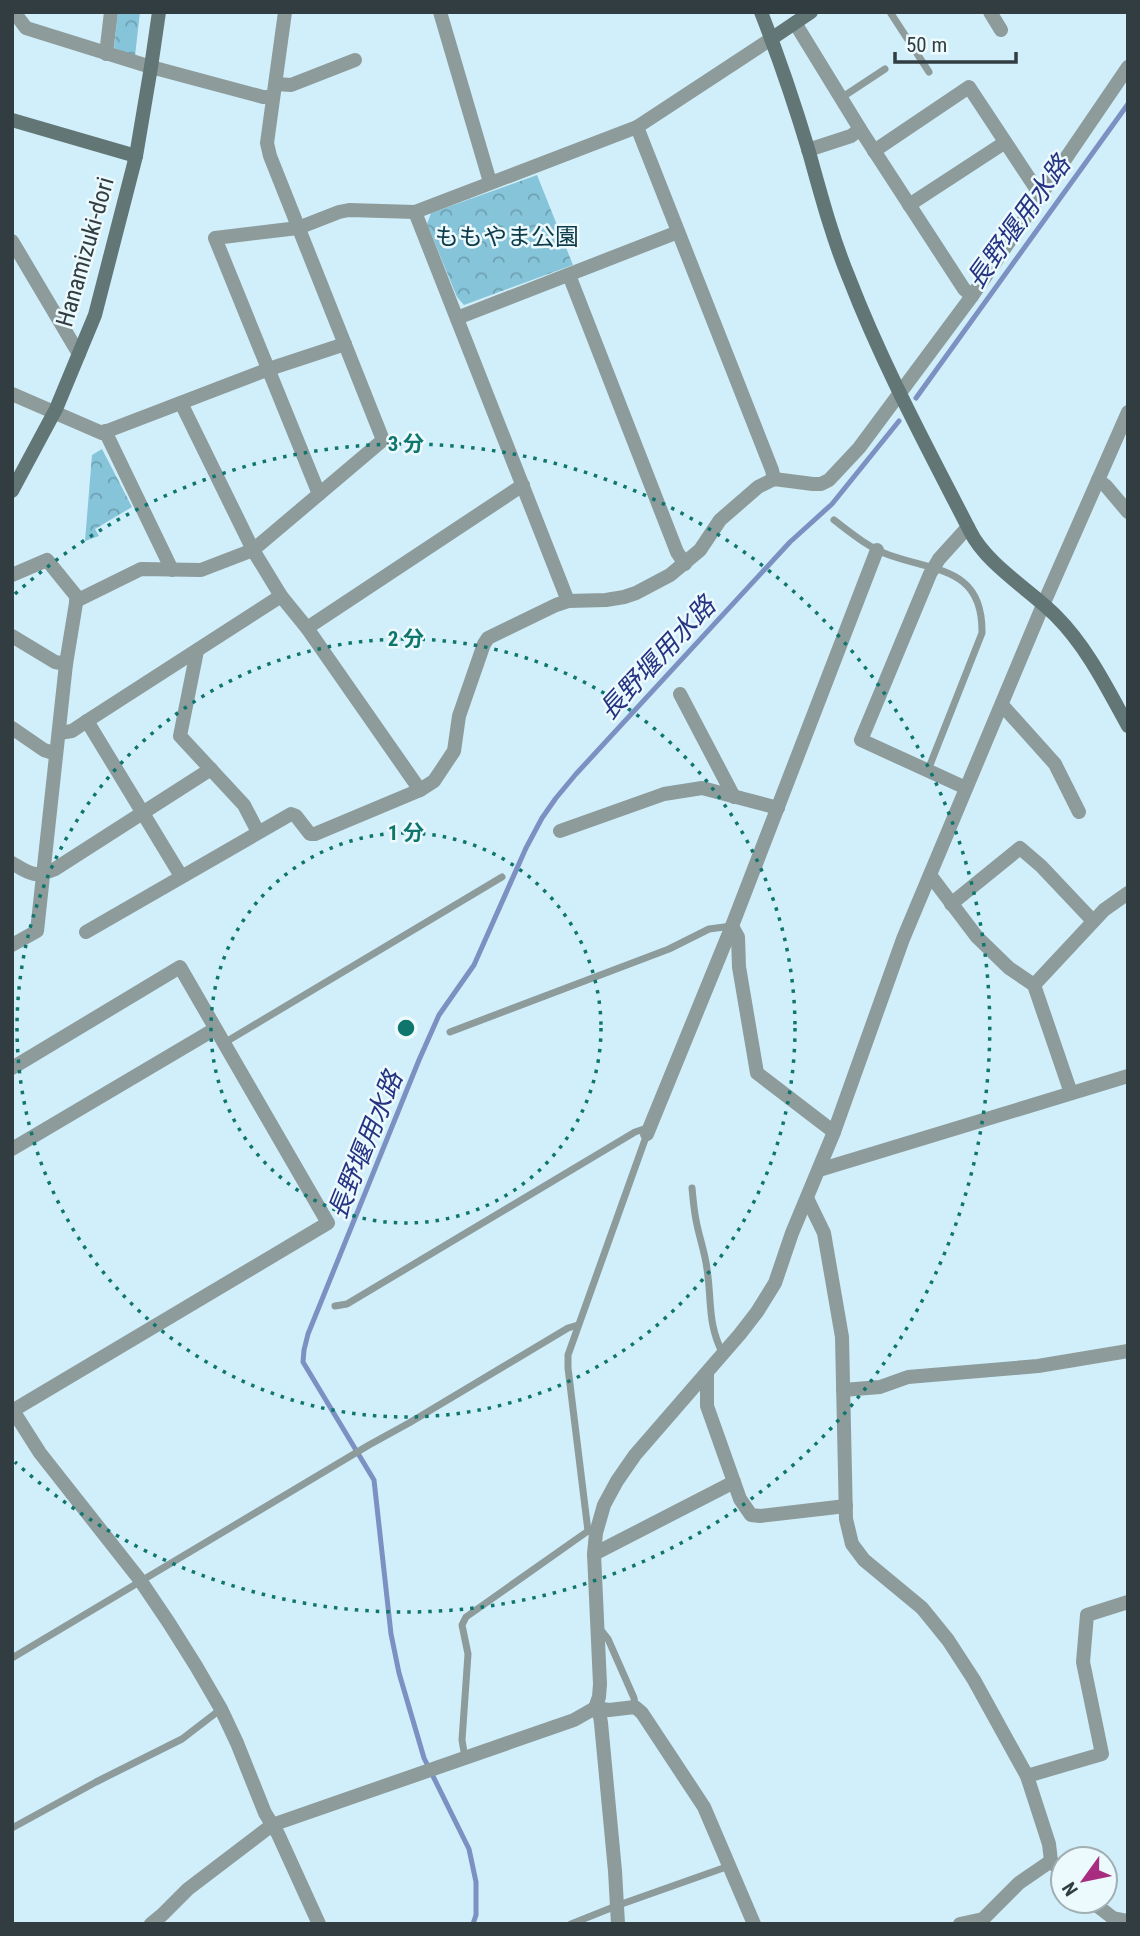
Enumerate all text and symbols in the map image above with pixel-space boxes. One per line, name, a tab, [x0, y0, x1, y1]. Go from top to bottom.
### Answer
scale bar	[895, 21, 1016, 65]
text: 50 m	[906, 33, 947, 57]
water label: 長野堰用水路	[960, 148, 1077, 294]
street label: Hanamizuki-dori	[50, 174, 120, 330]
park label: ももやま公園	[435, 223, 579, 251]
text: 3 分	[388, 432, 424, 456]
water label: 長野堰用水路	[593, 589, 723, 725]
text: 2 分	[388, 627, 424, 651]
text: 1 分	[388, 821, 424, 845]
centre of rings	[394, 1016, 418, 1040]
water label: 長野堰用水路	[322, 1065, 409, 1223]
north arrow	[1049, 1845, 1119, 1915]
text: N	[1057, 1878, 1083, 1900]

